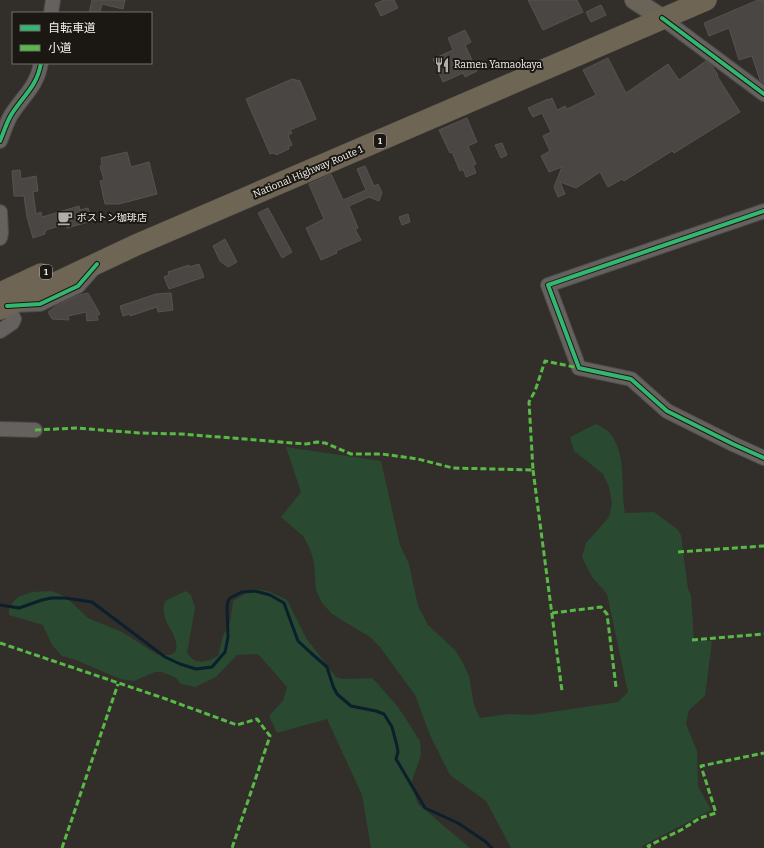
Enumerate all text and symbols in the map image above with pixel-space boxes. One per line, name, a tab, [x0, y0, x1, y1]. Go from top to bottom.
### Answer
legend	[12, 12, 152, 64]
text: 自転車道	[48, 21, 96, 35]
text: 小道	[48, 41, 72, 55]
restaurant icon: Ramen Yamaokaya	[433, 56, 451, 74]
place label: Ramen Yamaokaya	[454, 59, 543, 71]
road number: 1	[374, 134, 386, 148]
street label: National Highway Route 1	[251, 143, 365, 201]
cafe icon: ボストン珈琲店	[56, 209, 74, 227]
place label: ボストン珈琲店	[77, 212, 147, 224]
road number: 1	[40, 265, 52, 279]

